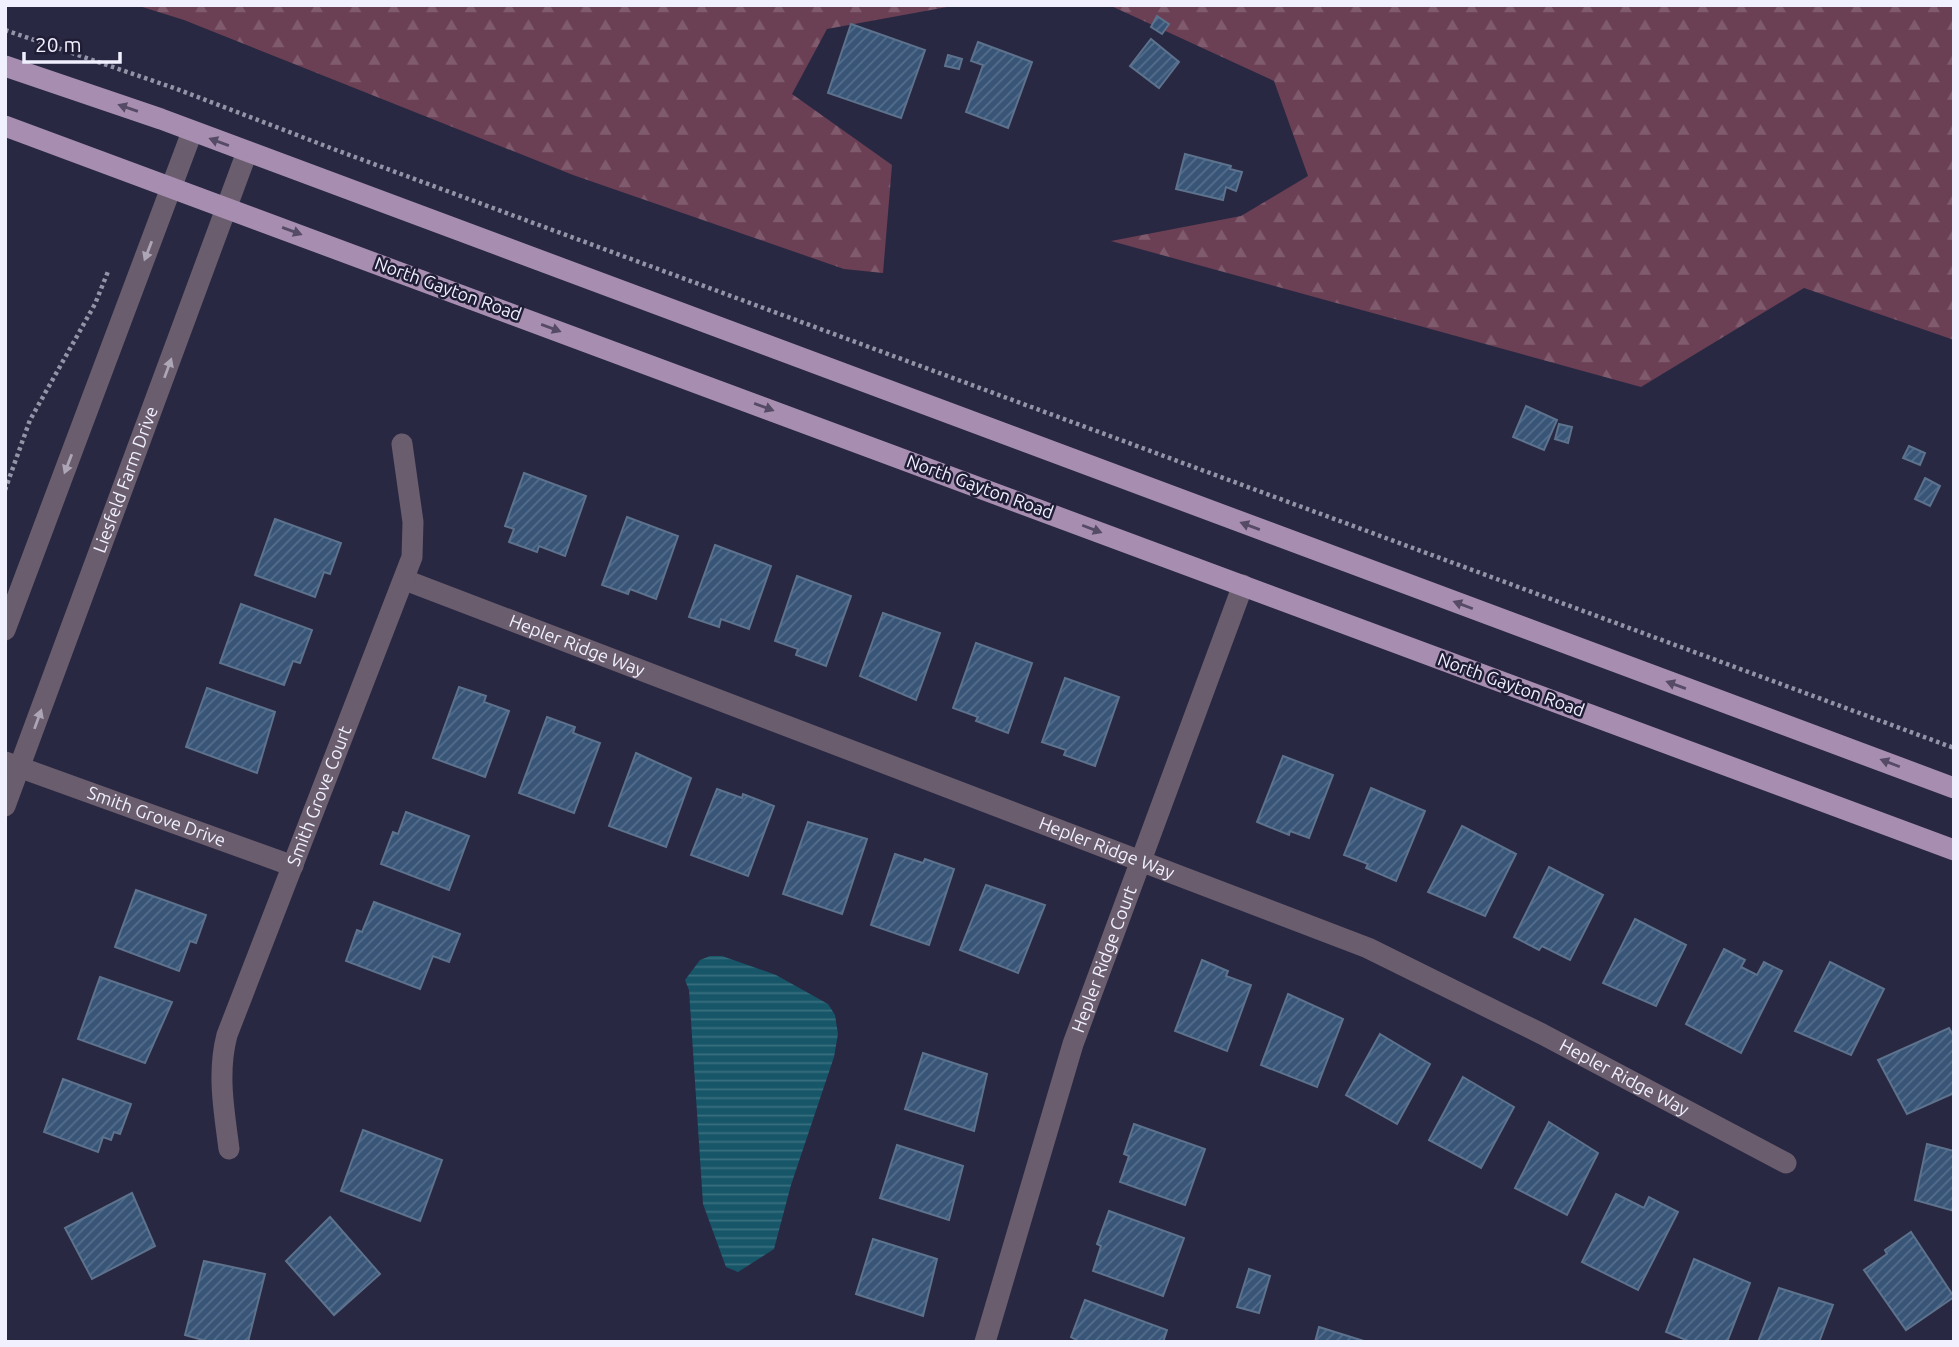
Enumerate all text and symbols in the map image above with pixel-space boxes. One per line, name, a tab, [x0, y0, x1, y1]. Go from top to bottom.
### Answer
scale bar	[24, 21, 121, 65]
text: 20 m	[35, 32, 82, 56]
one-way arrow	[117, 102, 138, 113]
one-way arrow	[209, 136, 230, 147]
one-way arrow	[281, 226, 302, 237]
one-way arrow	[143, 240, 154, 261]
street label: North Gayton Road	[372, 252, 525, 324]
one-way arrow	[540, 322, 561, 333]
one-way arrow	[163, 357, 174, 378]
one-way arrow	[754, 401, 775, 412]
street label: Liesfeld Farm Drive	[89, 403, 161, 555]
street label: North Gayton Road	[904, 450, 1057, 522]
one-way arrow	[62, 453, 73, 474]
one-way arrow	[1240, 520, 1261, 531]
one-way arrow	[1082, 523, 1103, 534]
one-way arrow	[1453, 599, 1474, 610]
street label: Hepler Ridge Way	[507, 610, 648, 680]
street label: North Gayton Road	[1435, 648, 1588, 720]
one-way arrow	[1666, 680, 1687, 691]
one-way arrow	[32, 708, 43, 729]
street label: Smith Grove Court	[282, 723, 355, 869]
one-way arrow	[1879, 758, 1900, 769]
street label: Smith Grove Drive	[85, 782, 229, 850]
street label: Hepler Ridge Way	[1036, 812, 1178, 882]
street label: Hepler Ridge Court	[1067, 883, 1140, 1035]
street label: Hepler Ridge Way	[1557, 1034, 1693, 1119]

